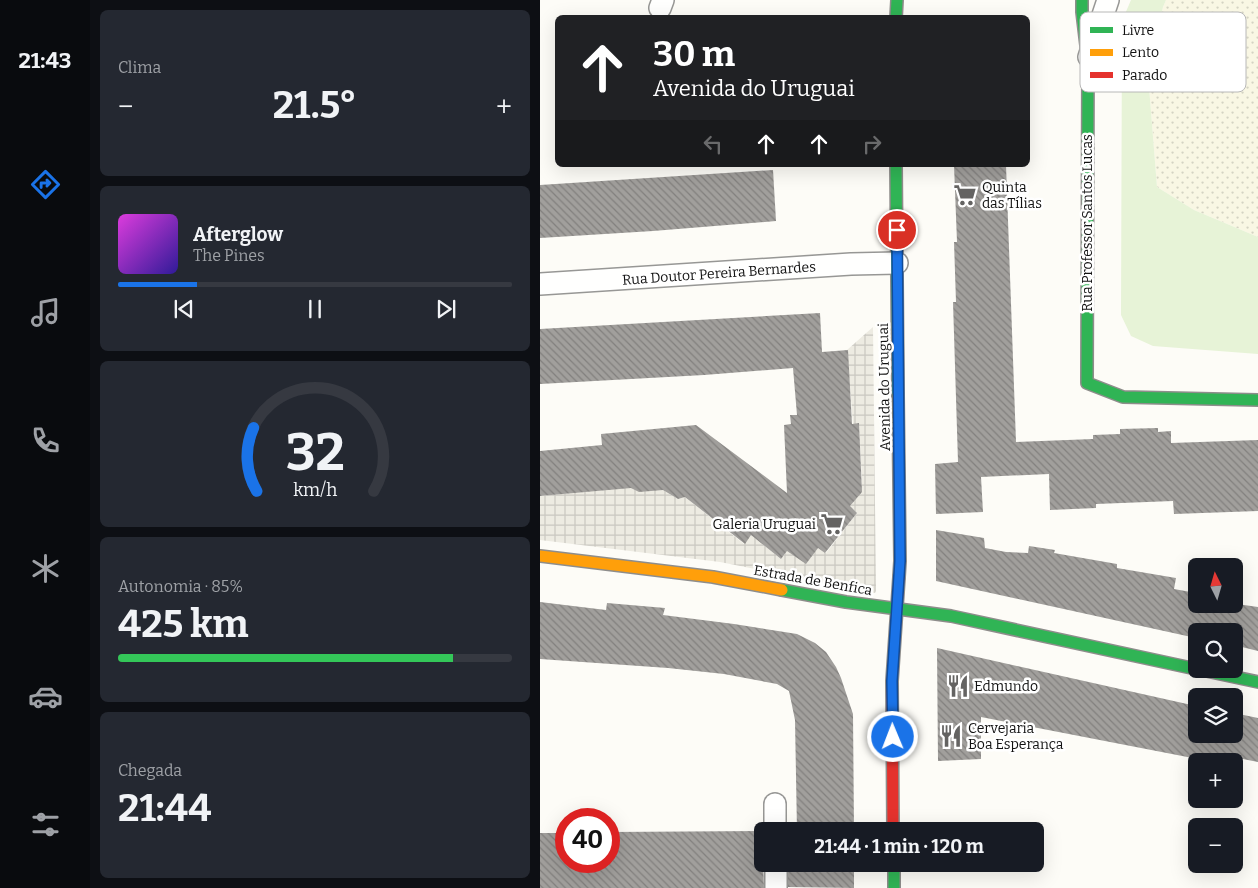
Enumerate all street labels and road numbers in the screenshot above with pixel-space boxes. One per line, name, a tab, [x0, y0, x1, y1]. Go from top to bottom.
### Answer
street label: Rua Professor Santos Lucas	[1079, 134, 1096, 312]
street label: Rua Doutor Pereira Bernardes	[622, 258, 816, 289]
street label: Avenida do Uruguai	[875, 323, 894, 451]
street label: Estrada de Benfica	[752, 562, 874, 599]

